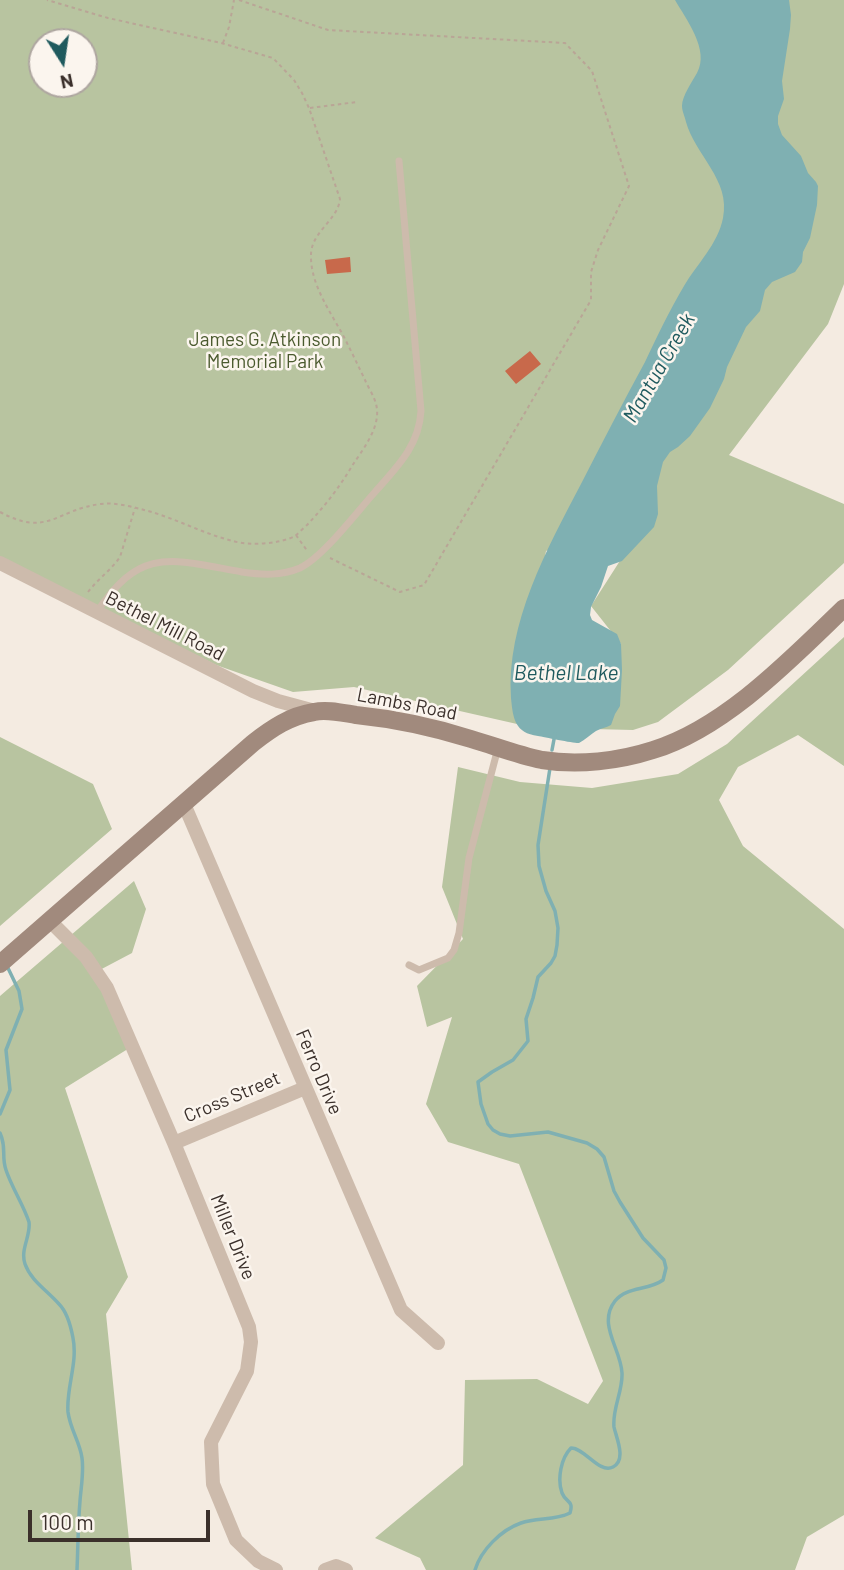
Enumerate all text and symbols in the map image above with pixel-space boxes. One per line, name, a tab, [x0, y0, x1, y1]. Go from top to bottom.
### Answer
north arrow	[28, 28, 98, 98]
text: N	[58, 70, 76, 95]
water label: Mantua Creek	[618, 309, 700, 427]
park label: James G. Atkinson Memorial Park	[189, 329, 341, 373]
street label: Bethel Mill Road	[102, 586, 228, 666]
water label: Bethel Lake	[514, 660, 618, 686]
street label: Lambs Road	[355, 683, 459, 725]
street label: Ferro Drive	[291, 1026, 347, 1118]
street label: Cross Street	[180, 1067, 284, 1127]
street label: Miller Drive	[206, 1191, 260, 1283]
scale bar	[32, 1496, 214, 1540]
text: 100 m	[41, 1509, 94, 1534]

